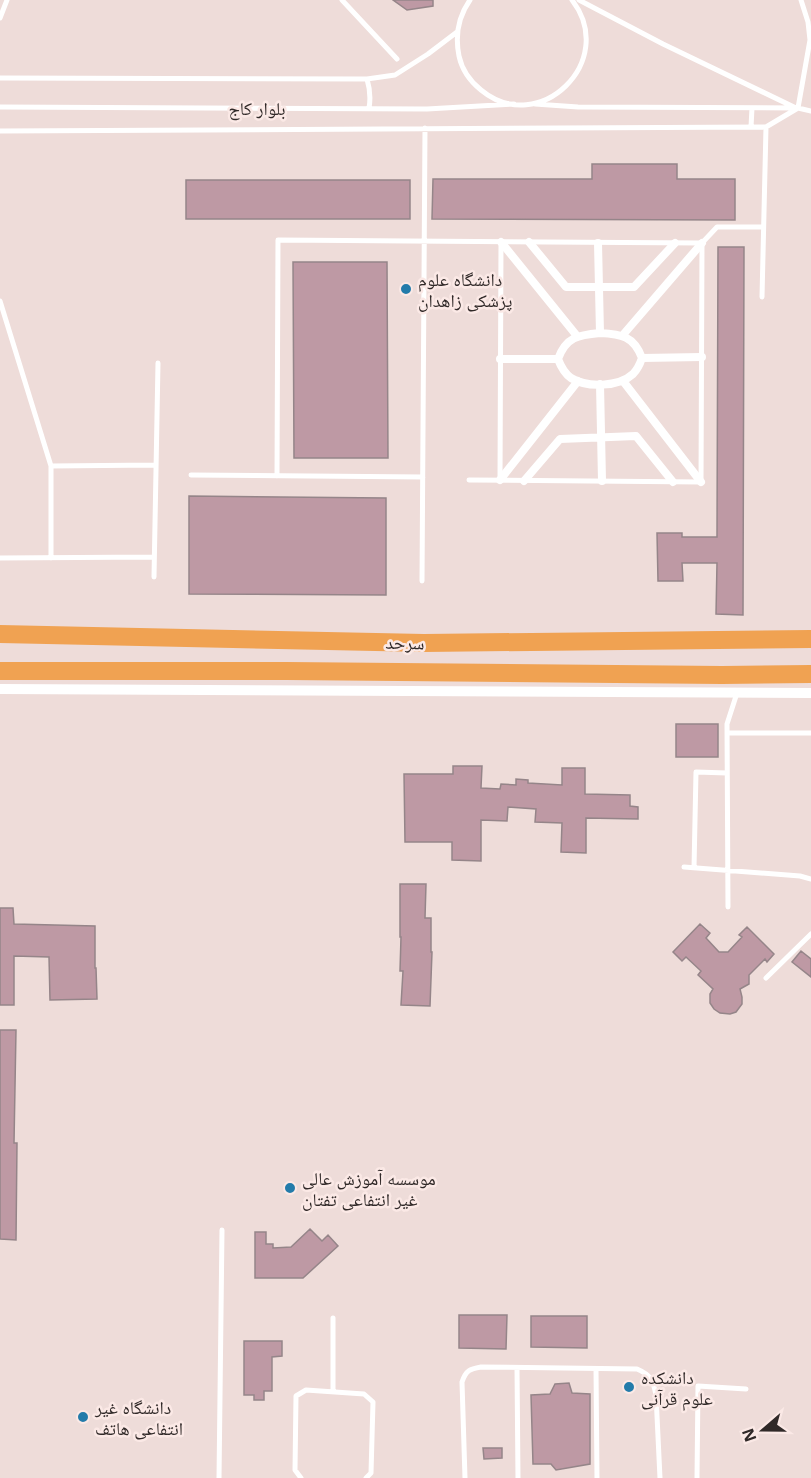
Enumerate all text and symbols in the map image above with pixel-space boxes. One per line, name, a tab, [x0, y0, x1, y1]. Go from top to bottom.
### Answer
street label: بلوار کاج	[228, 96, 286, 121]
place label: دانشگاه علوم پزشکی زاهدان	[418, 267, 512, 312]
marker: دانشگاه علوم پزشکی زاهدان	[399, 282, 413, 296]
street label: سرحد	[385, 630, 425, 654]
place label: موسسه آموزش عالی غیر انتفاعی تفتان	[302, 1166, 436, 1211]
marker: موسسه آموزش عالی غیر انتفاعی تفتان	[283, 1181, 297, 1195]
place label: دانشکده علوم قرآنی	[641, 1365, 713, 1411]
marker: دانشکده علوم قرآنی	[622, 1380, 636, 1394]
place label: دانشگاه غیر انتفاعی هاتف	[94, 1395, 183, 1440]
north arrow	[733, 1400, 793, 1460]
marker: دانشگاه غیر انتفاعی هاتف	[76, 1410, 90, 1424]
text: N	[736, 1425, 761, 1445]

